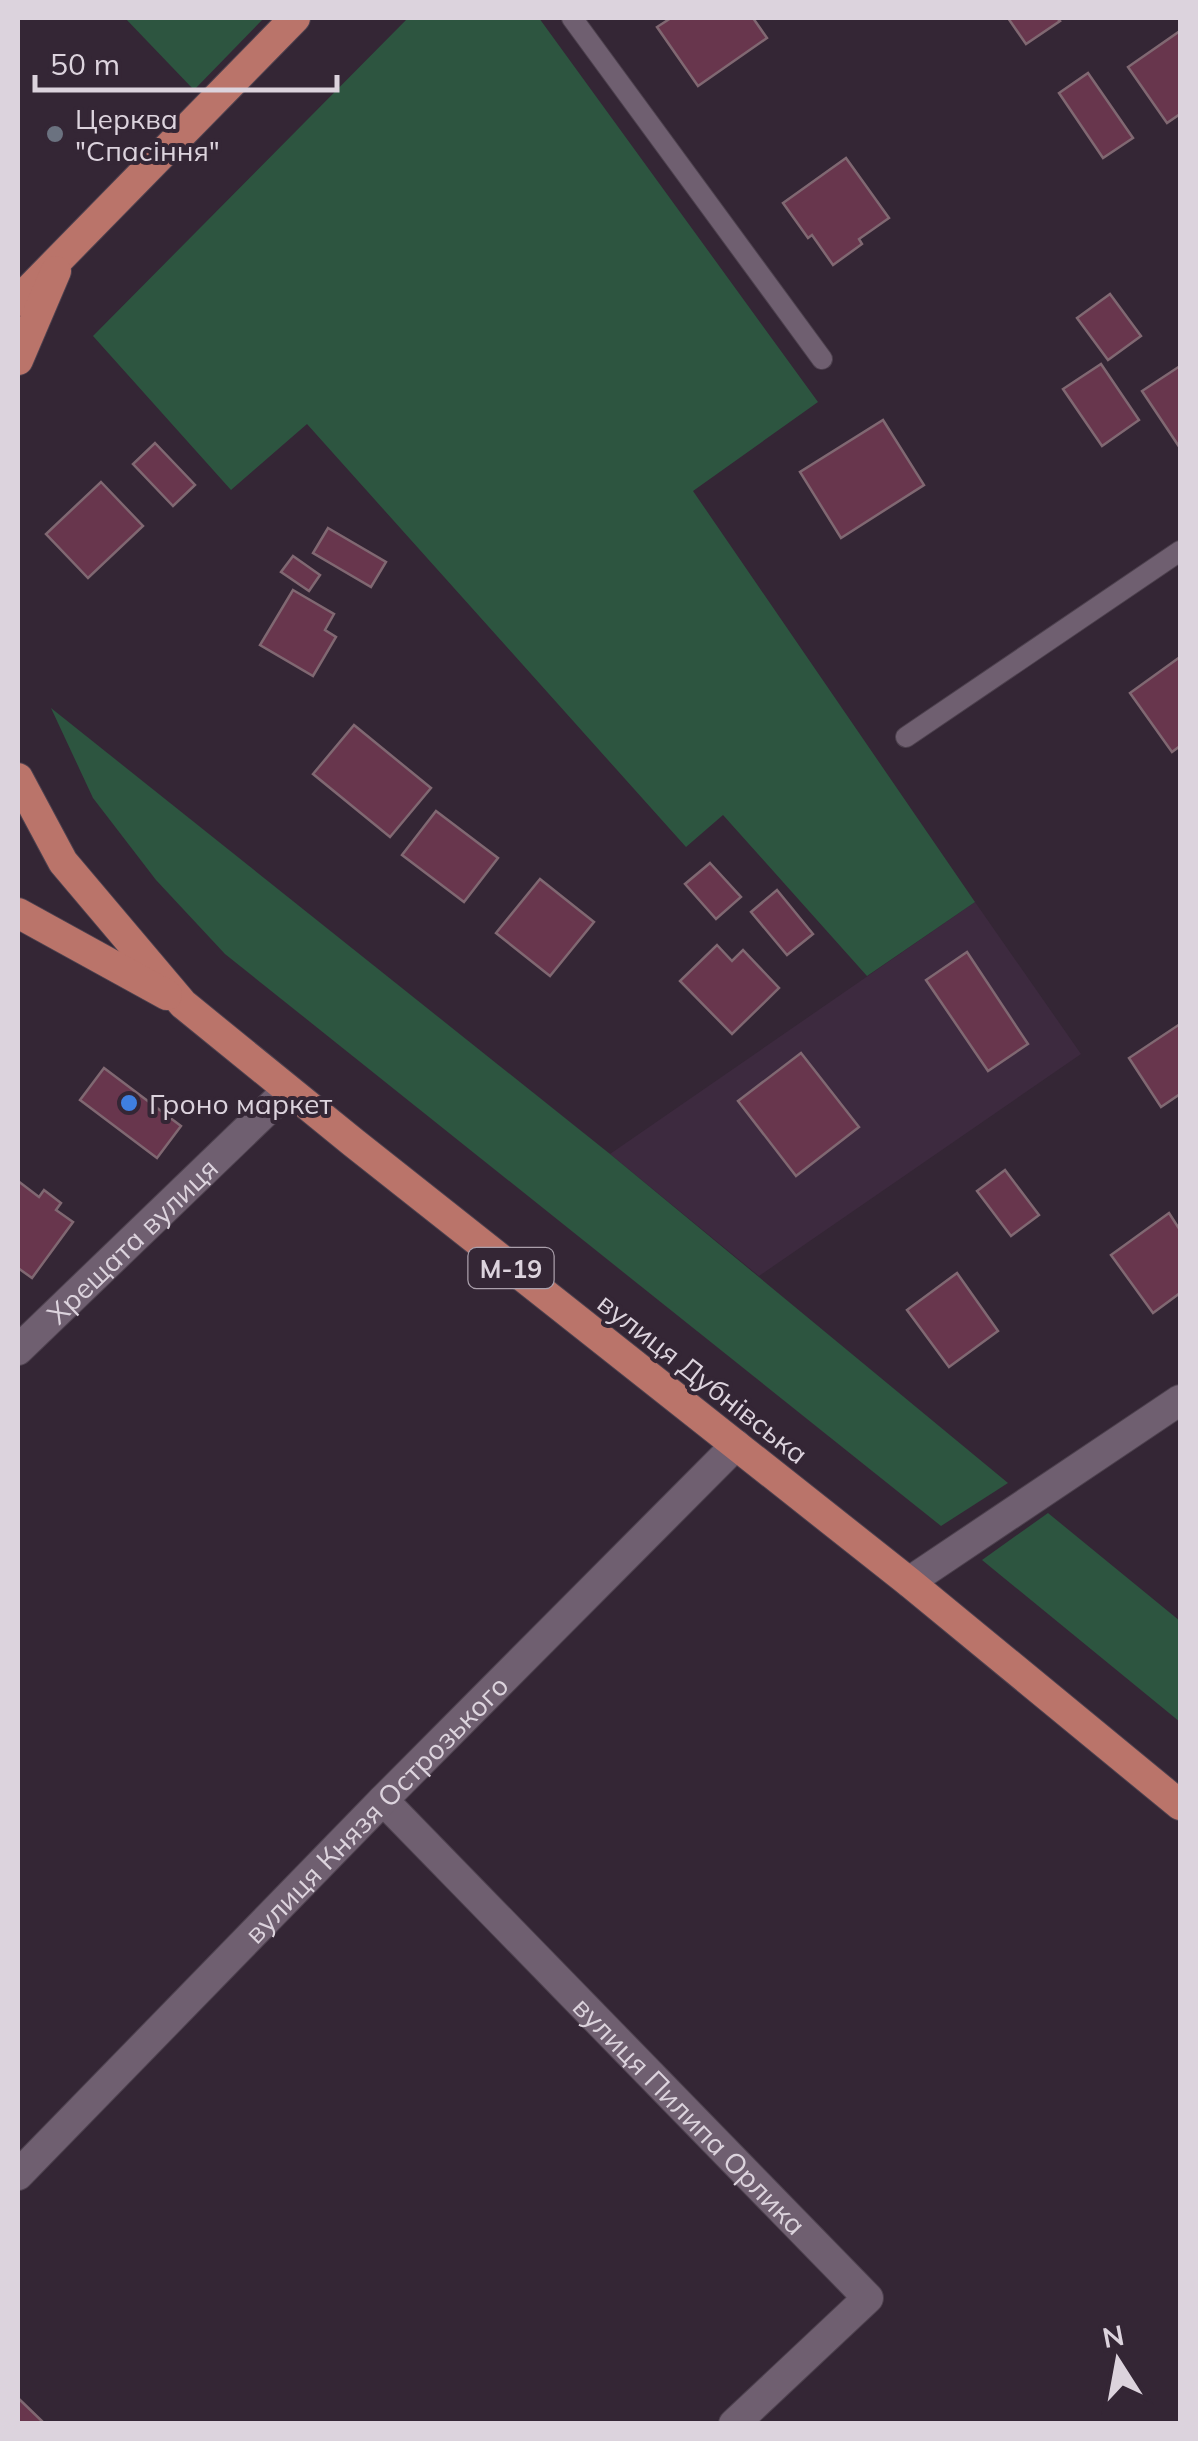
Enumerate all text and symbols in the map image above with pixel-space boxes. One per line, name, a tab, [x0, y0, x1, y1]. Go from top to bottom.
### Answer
scale bar	[35, 30, 338, 92]
text: 50 m	[50, 45, 120, 83]
place label: Церква "Спасіння"	[75, 101, 220, 168]
marker: Церква "Спасіння"	[44, 123, 66, 145]
place label: Гроно маркет	[149, 1086, 333, 1121]
marker: Гроно маркет	[118, 1092, 140, 1114]
street label: Хрещата вулиця	[39, 1150, 225, 1331]
road number: М-19	[468, 1248, 554, 1288]
street label: вулиця Дубнівська	[591, 1285, 815, 1471]
street label: вулиця Князя Острозького	[236, 1667, 515, 1950]
street label: вулиця Пилипа Орлика	[566, 1989, 814, 2242]
north arrow	[1068, 2311, 1168, 2411]
text: N	[1099, 2317, 1127, 2355]

